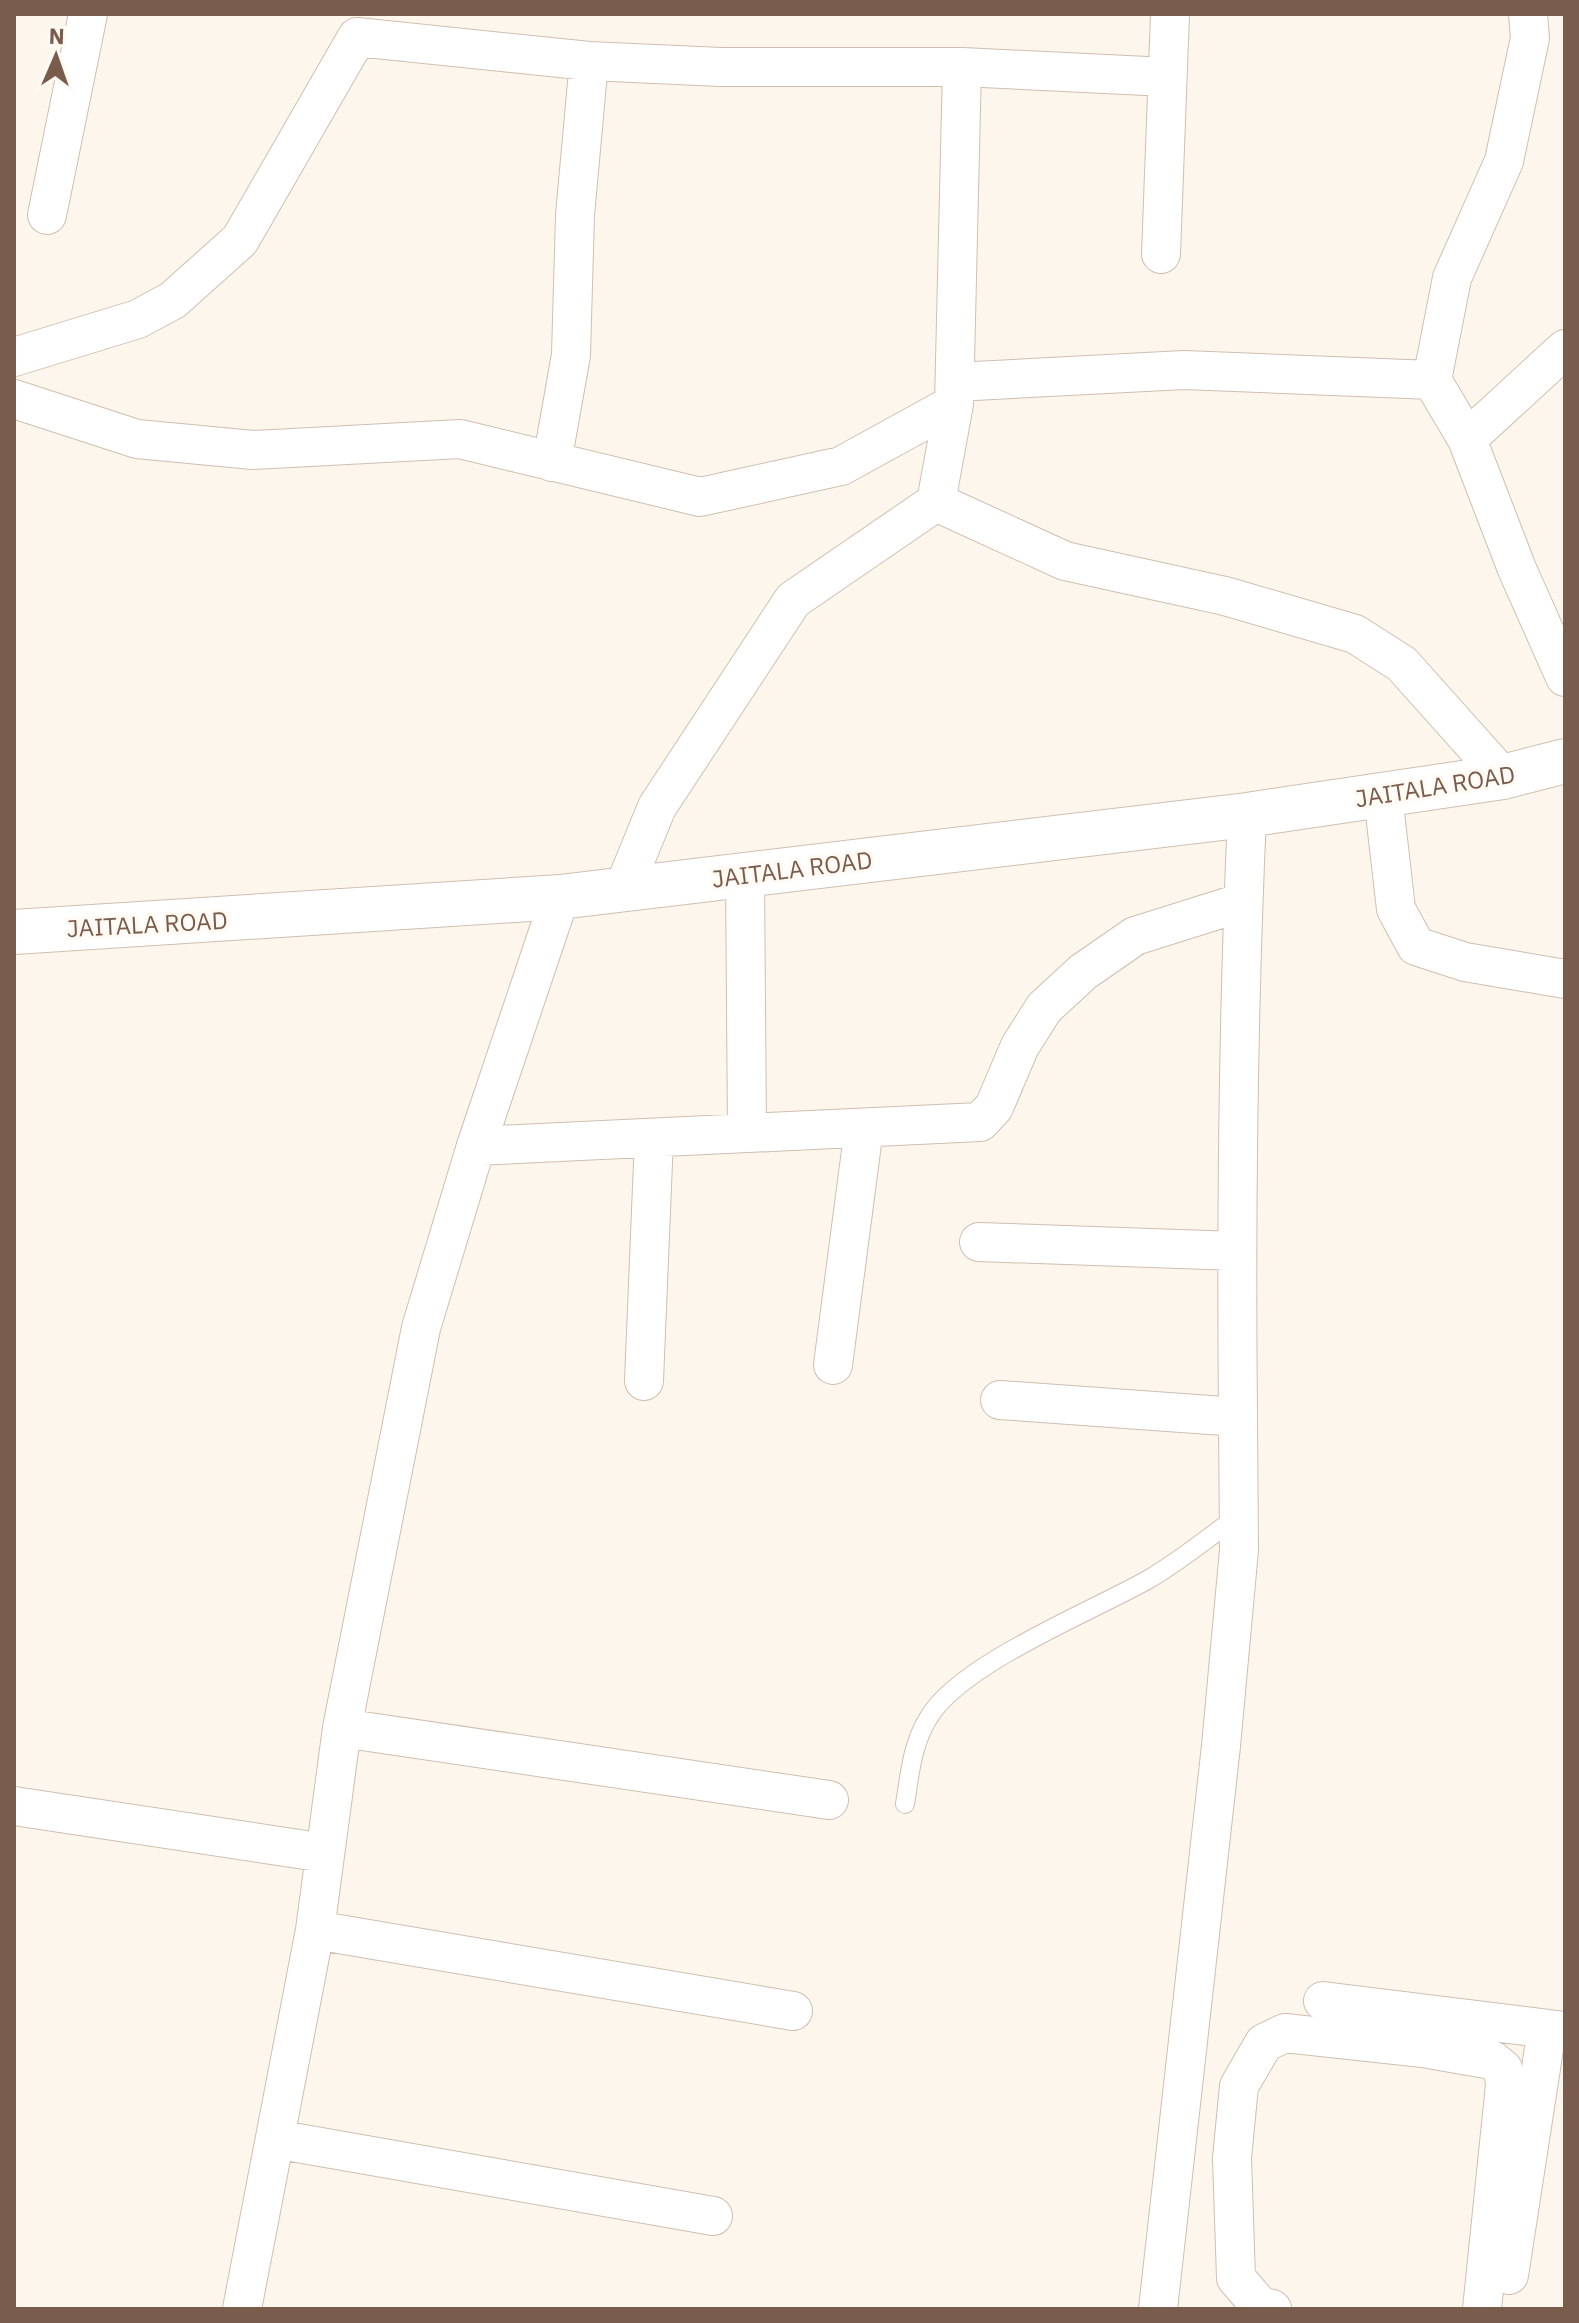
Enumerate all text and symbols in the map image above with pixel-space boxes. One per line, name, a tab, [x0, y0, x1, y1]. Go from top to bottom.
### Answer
north arrow	[16, 16, 96, 96]
text: N	[48, 21, 65, 50]
street label: JAITALA ROAD	[1353, 758, 1517, 814]
street label: JAITALA ROAD	[710, 843, 874, 895]
street label: JAITALA ROAD	[66, 904, 228, 944]

